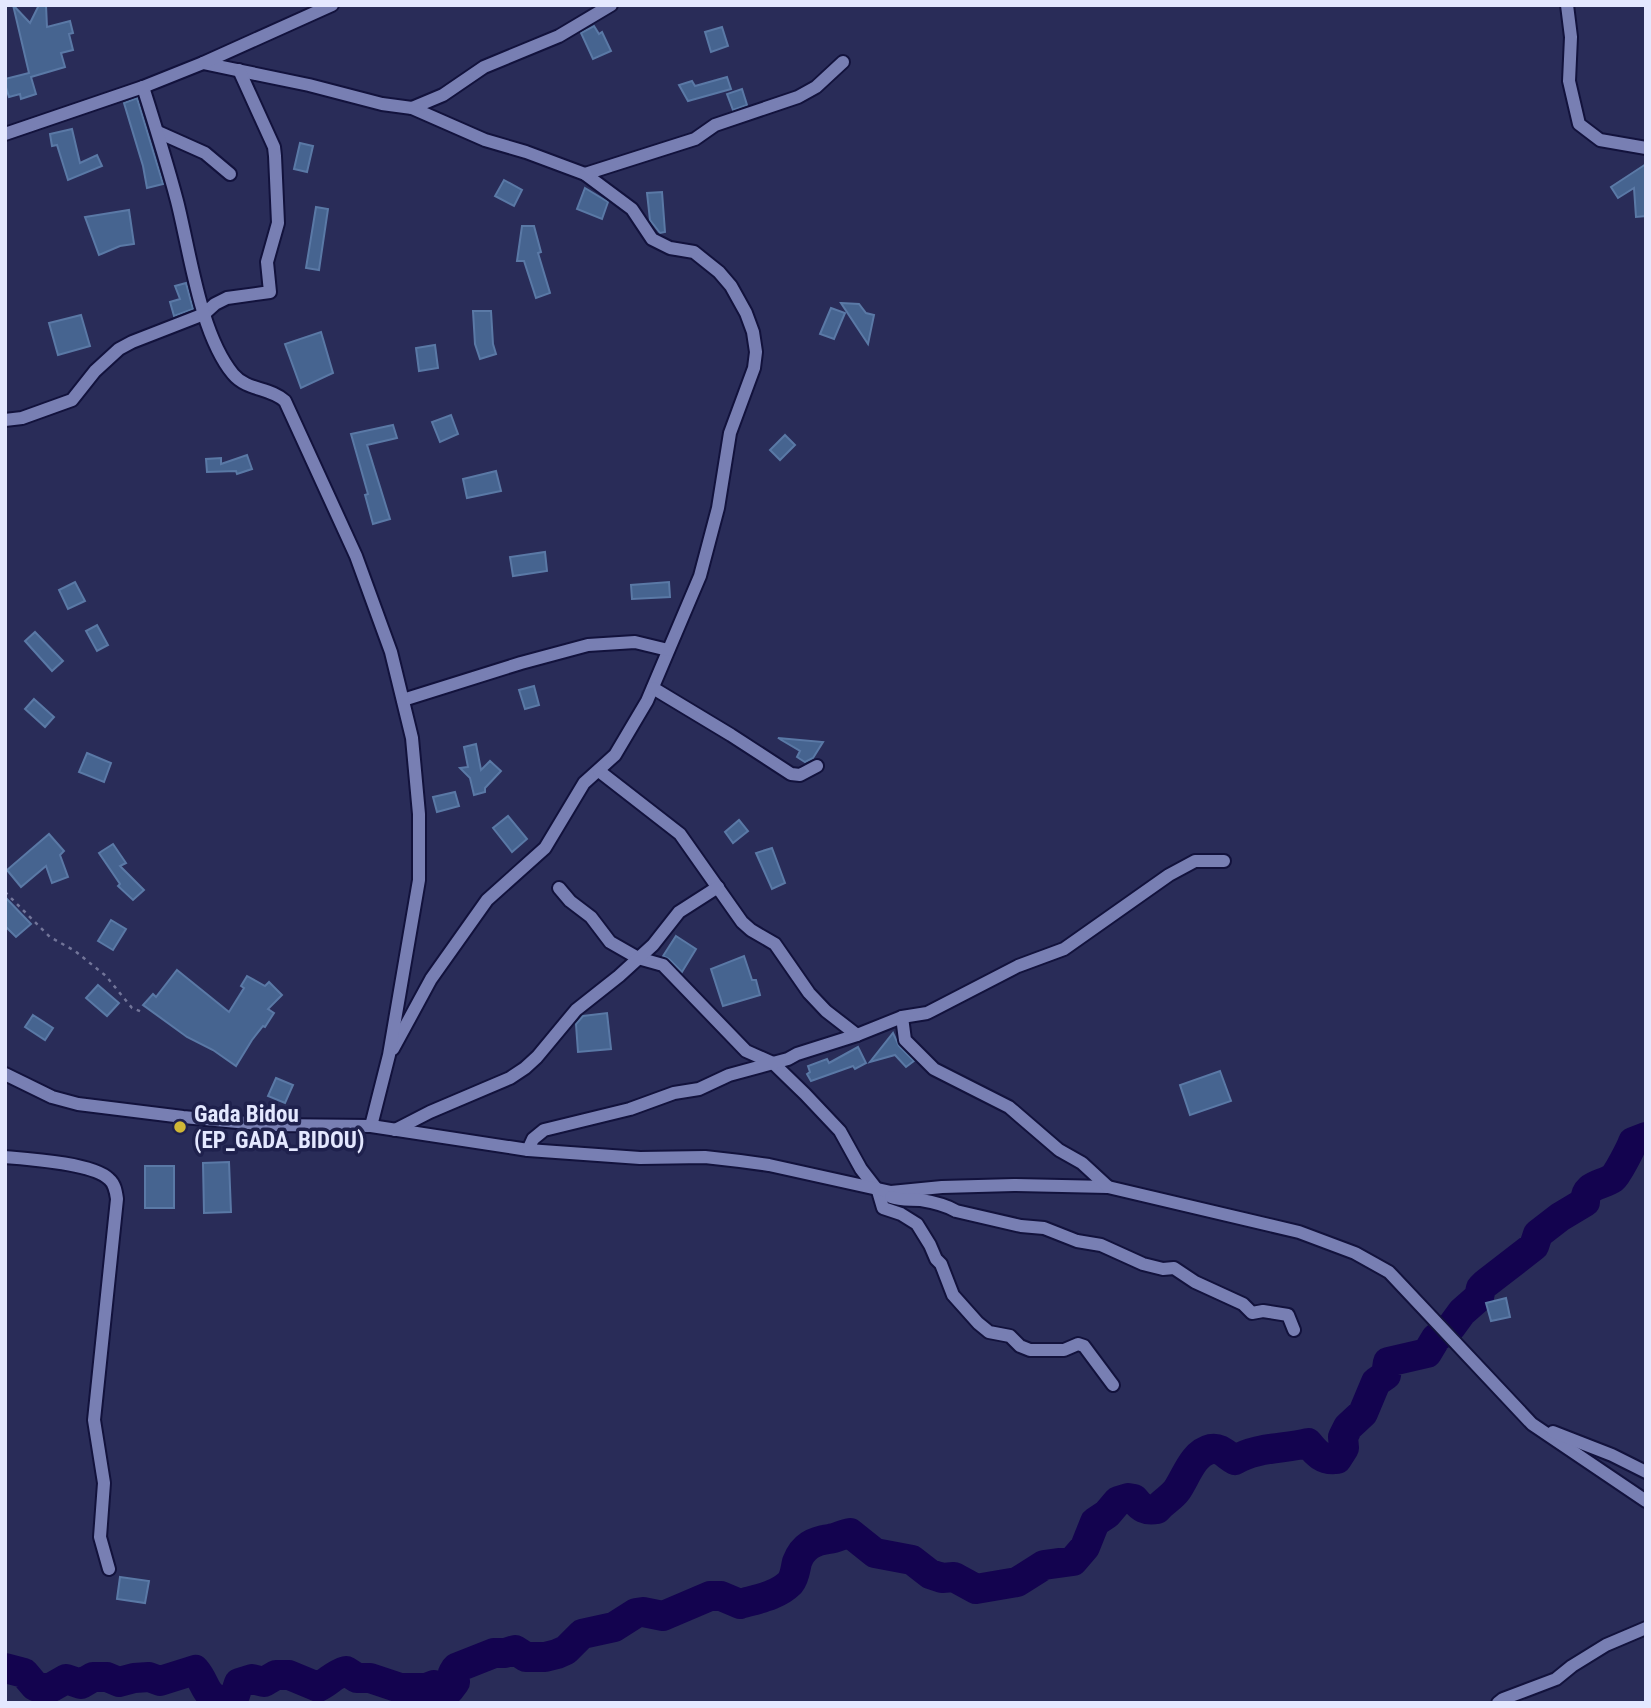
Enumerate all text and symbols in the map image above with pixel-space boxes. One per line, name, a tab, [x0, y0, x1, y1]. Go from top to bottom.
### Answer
place label: Gada Bidou (EP_GADA_BIDOU)	[194, 1101, 364, 1154]
marker: Gada Bidou (EP_GADA_BIDOU)	[172, 1119, 188, 1135]

